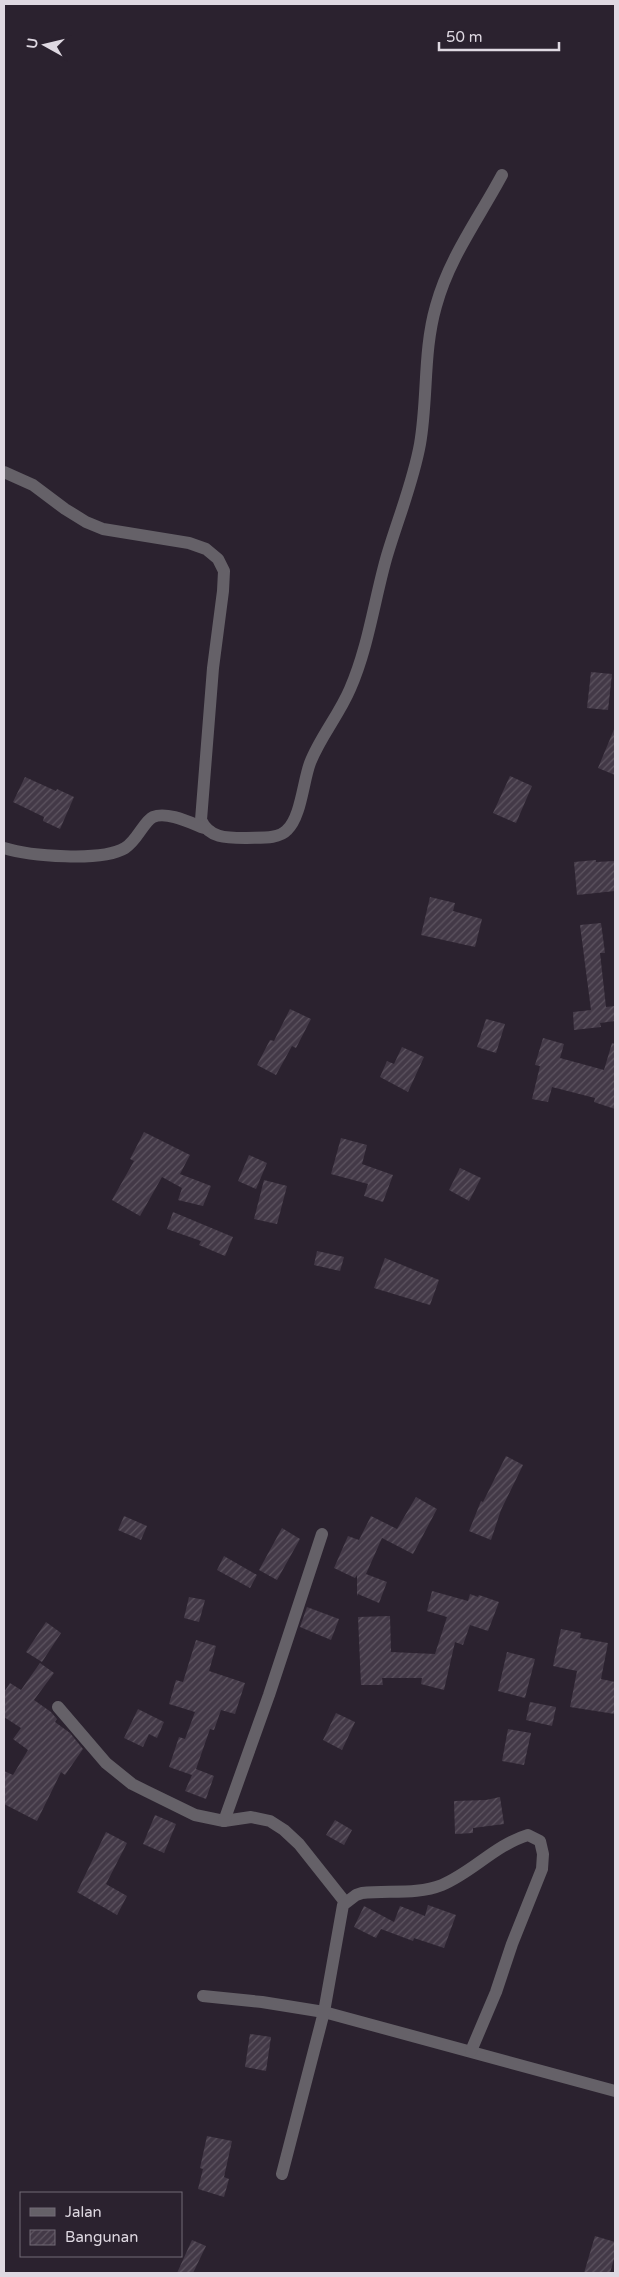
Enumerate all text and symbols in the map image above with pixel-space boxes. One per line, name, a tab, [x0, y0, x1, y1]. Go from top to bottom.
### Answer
north arrow	[20, 20, 70, 70]
scale bar	[439, 20, 559, 52]
text: 50 m	[446, 28, 483, 46]
text: U	[23, 37, 42, 50]
legend	[20, 2192, 182, 2257]
text: Jalan	[65, 2203, 102, 2221]
text: Bangunan	[65, 2228, 138, 2246]

